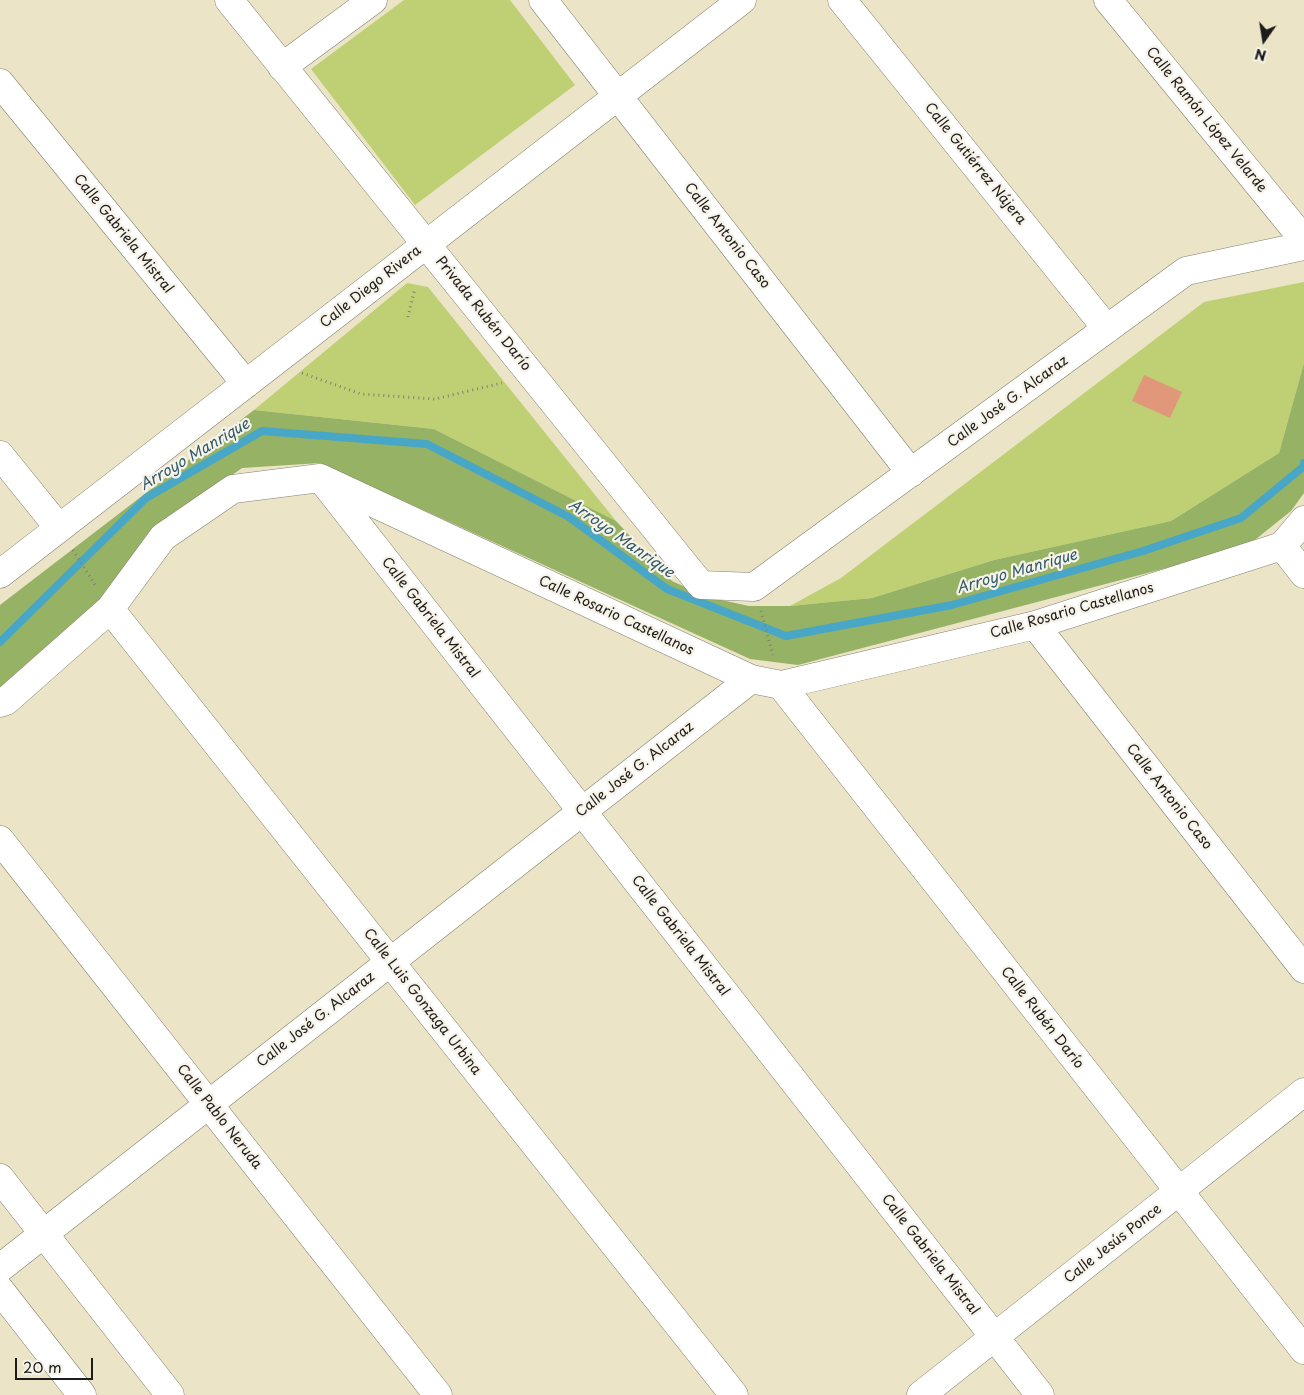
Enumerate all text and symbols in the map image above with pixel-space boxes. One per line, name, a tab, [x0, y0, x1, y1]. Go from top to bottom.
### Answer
north arrow	[1239, 15, 1289, 65]
street label: Calle Ramón López Velarde	[1142, 44, 1270, 196]
text: N	[1253, 44, 1268, 67]
street label: Calle Gutiérrez Nájera	[921, 100, 1029, 228]
street label: Calle Gabriela Mistral	[70, 171, 176, 297]
street label: Calle Antonio Caso	[680, 180, 774, 292]
street label: Calle Diego Rivera	[317, 242, 425, 332]
street label: Privada Rubén Darío	[432, 254, 534, 374]
street label: Calle José G. Alcaraz	[944, 353, 1072, 451]
water label: Arroyo Manrique	[137, 415, 253, 495]
water label: Arroyo Manrique	[565, 496, 677, 582]
water label: Arroyo Manrique	[955, 546, 1079, 598]
street label: Calle Gabriela Mistral	[378, 554, 482, 682]
street label: Calle Rosario Castellanos	[536, 573, 696, 659]
street label: Calle Rosario Castellanos	[988, 580, 1156, 642]
street label: Calle José G. Alcaraz	[573, 719, 697, 821]
street label: Calle Antonio Caso	[1122, 741, 1216, 853]
street label: Calle Gabriela Mistral	[628, 872, 732, 1000]
street label: Calle Luis Gonzaga Urbina	[360, 926, 484, 1078]
street label: Calle Rubén Darío	[997, 964, 1087, 1072]
street label: Calle José G. Alcaraz	[254, 969, 378, 1071]
street label: Calle Pablo Neruda	[173, 1061, 265, 1173]
street label: Calle Gabriela Mistral	[878, 1191, 982, 1319]
street label: Calle Jesús Ponce	[1061, 1201, 1165, 1287]
scale bar	[18, 1348, 95, 1380]
text: 20 m	[23, 1355, 62, 1378]

